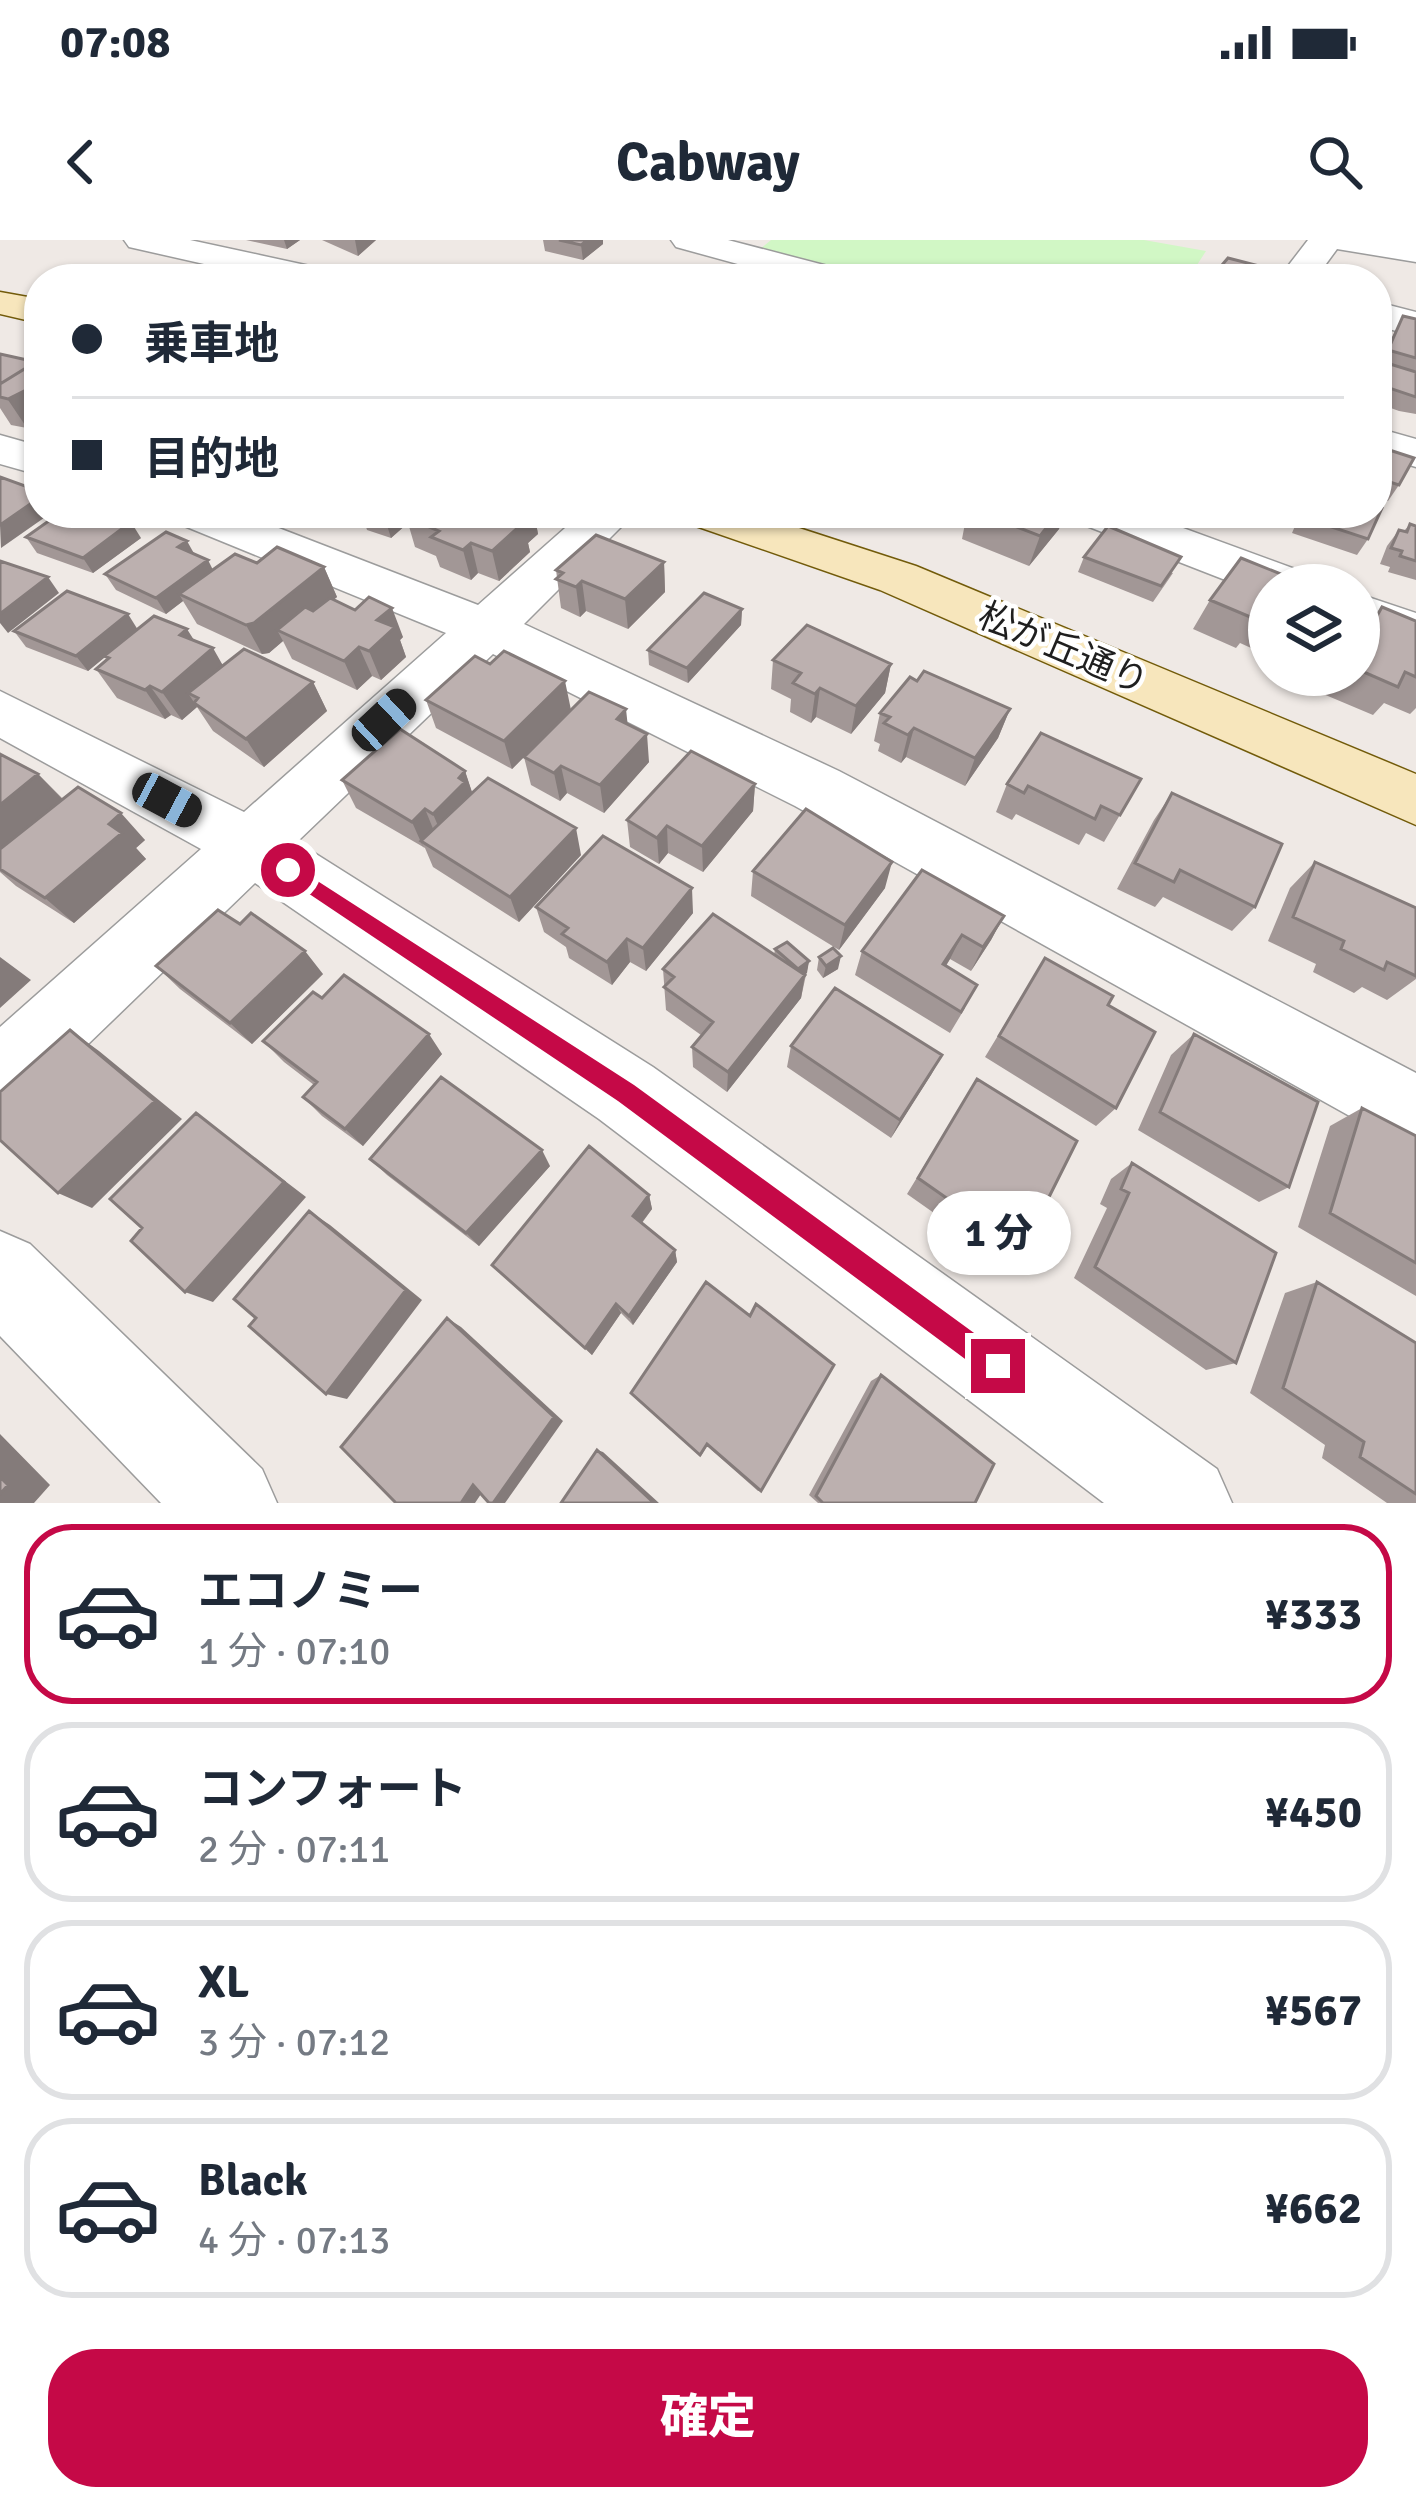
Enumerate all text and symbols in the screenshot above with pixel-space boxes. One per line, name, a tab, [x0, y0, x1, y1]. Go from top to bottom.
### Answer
text: 07:08	[60, 15, 170, 70]
icon: back	[48, 129, 114, 195]
text: Cabway	[616, 129, 800, 196]
icon: search	[1302, 129, 1368, 195]
text: 乗車地	[144, 317, 279, 372]
text: 目的地	[144, 432, 279, 487]
map controls	[1248, 564, 1380, 696]
button: layers	[1248, 564, 1380, 696]
street label: 松が丘通り	[971, 593, 1155, 705]
car	[345, 682, 423, 758]
car	[127, 767, 207, 833]
route start	[261, 843, 315, 897]
callout: 1 分	[926, 1192, 1070, 1276]
text: 1 分	[965, 1209, 1033, 1257]
route end	[971, 1339, 1025, 1393]
icon: car	[54, 1560, 162, 1668]
text: エコノミー	[198, 1564, 423, 1619]
text: ¥333	[1265, 1587, 1362, 1642]
text: 1 分 · 07:10	[198, 1627, 390, 1675]
icon: car	[54, 1758, 162, 1866]
text: コンフォート	[198, 1762, 467, 1817]
text: ¥450	[1265, 1785, 1362, 1840]
text: 2 分 · 07:11	[198, 1825, 390, 1873]
text: XL	[198, 1955, 249, 2010]
icon: car	[54, 1956, 162, 2064]
text: ¥567	[1265, 1983, 1362, 2038]
text: 3 分 · 07:12	[198, 2018, 390, 2066]
text: Black	[198, 2153, 308, 2208]
icon: car	[54, 2154, 162, 2262]
text: ¥662	[1265, 2181, 1362, 2236]
text: 4 分 · 07:13	[198, 2216, 390, 2264]
button: 確定	[48, 2349, 1368, 2487]

